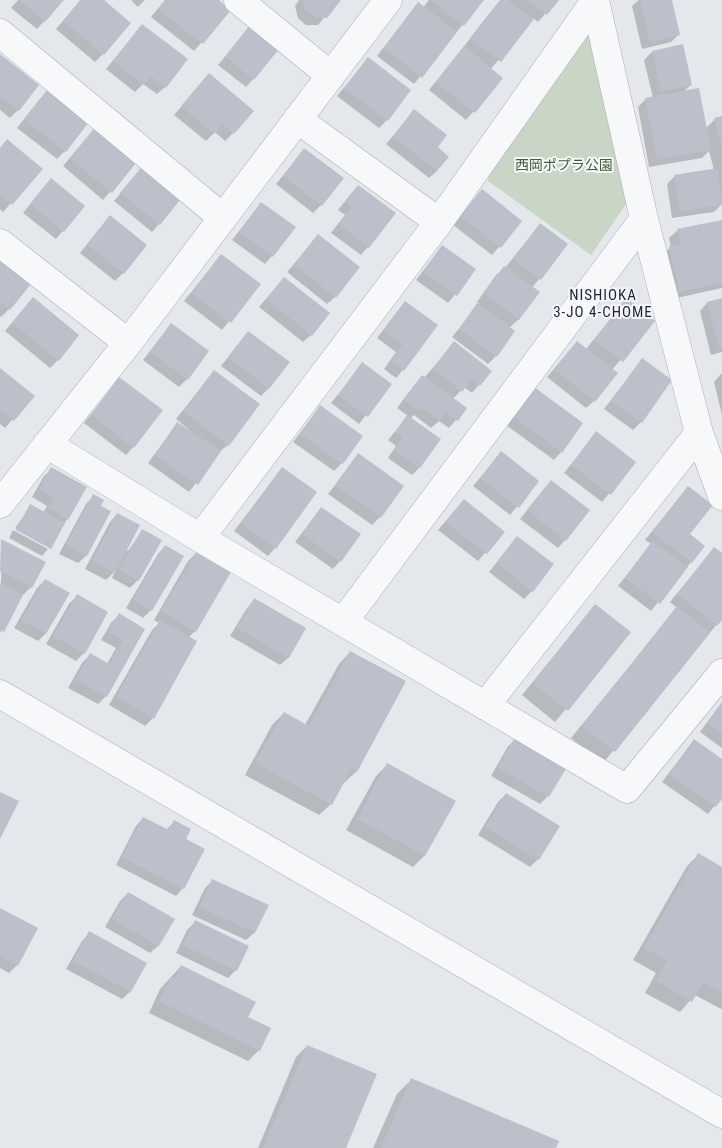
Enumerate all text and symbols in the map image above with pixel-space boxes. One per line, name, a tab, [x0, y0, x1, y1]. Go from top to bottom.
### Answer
park label: 西岡ポプラ公園	[515, 158, 613, 174]
district label: NISHIOKA 3-JO 4-CHOME	[552, 287, 654, 322]

